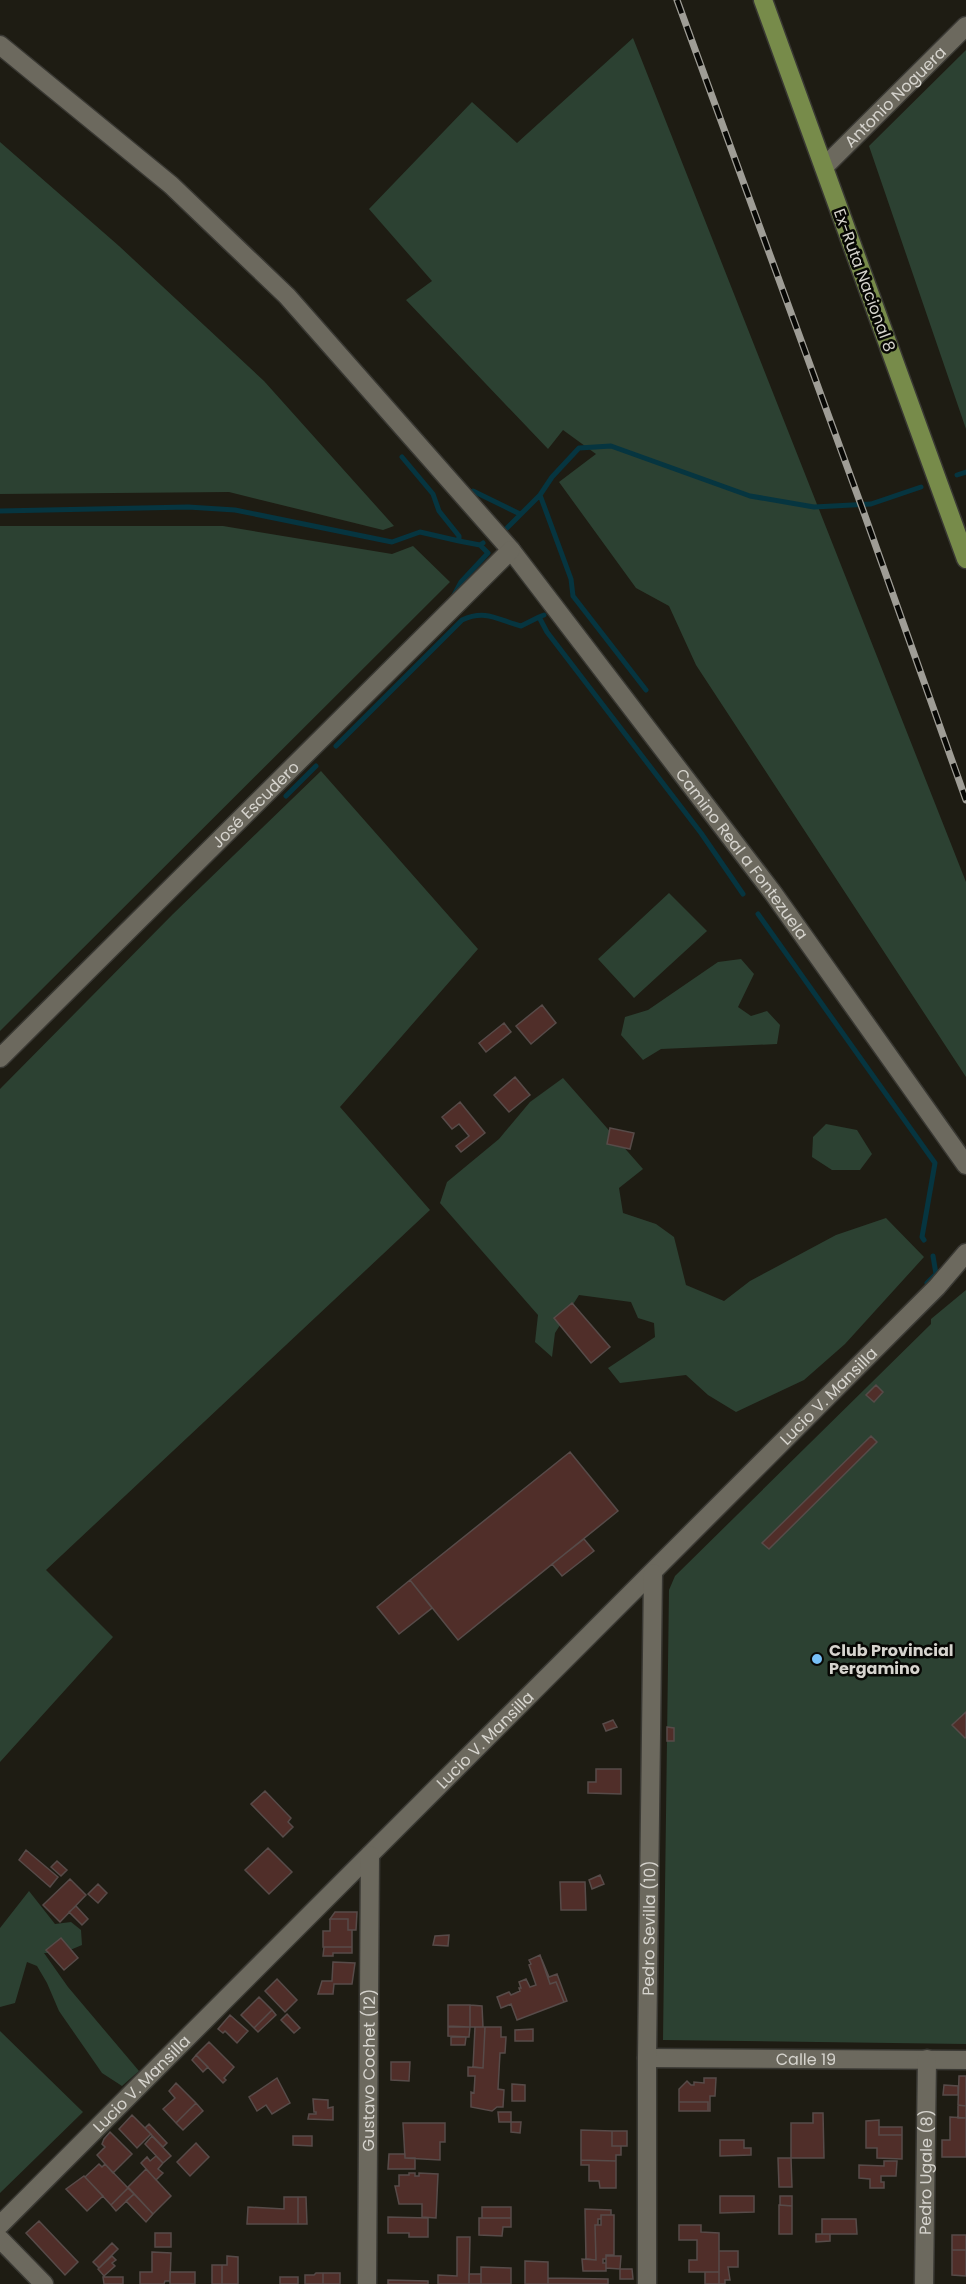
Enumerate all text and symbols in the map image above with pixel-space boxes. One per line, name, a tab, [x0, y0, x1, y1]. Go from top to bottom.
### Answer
street label: Antonio Noguera	[839, 41, 951, 153]
street label: Ex-Ruta Nacional 8	[828, 205, 901, 355]
street label: José Escudero	[207, 756, 304, 853]
street label: Camino Real a Fontezuela	[670, 764, 814, 944]
street label: Lucio V. Mansilla	[775, 1342, 883, 1450]
place label: Club Provincial Pergamino	[829, 1639, 953, 1680]
marker: Club Provincial Pergamino	[810, 1652, 824, 1666]
street label: Lucio V. Mansilla	[431, 1686, 539, 1794]
street label: Pedro Sevilla (10)	[637, 1860, 661, 1996]
street label: Gustavo Cochet (12)	[357, 1989, 381, 2151]
street label: Lucio V. Mansilla	[88, 2030, 196, 2138]
street label: Calle 19	[776, 2048, 836, 2071]
street label: Pedro Ugale (8)	[914, 2109, 938, 2235]

